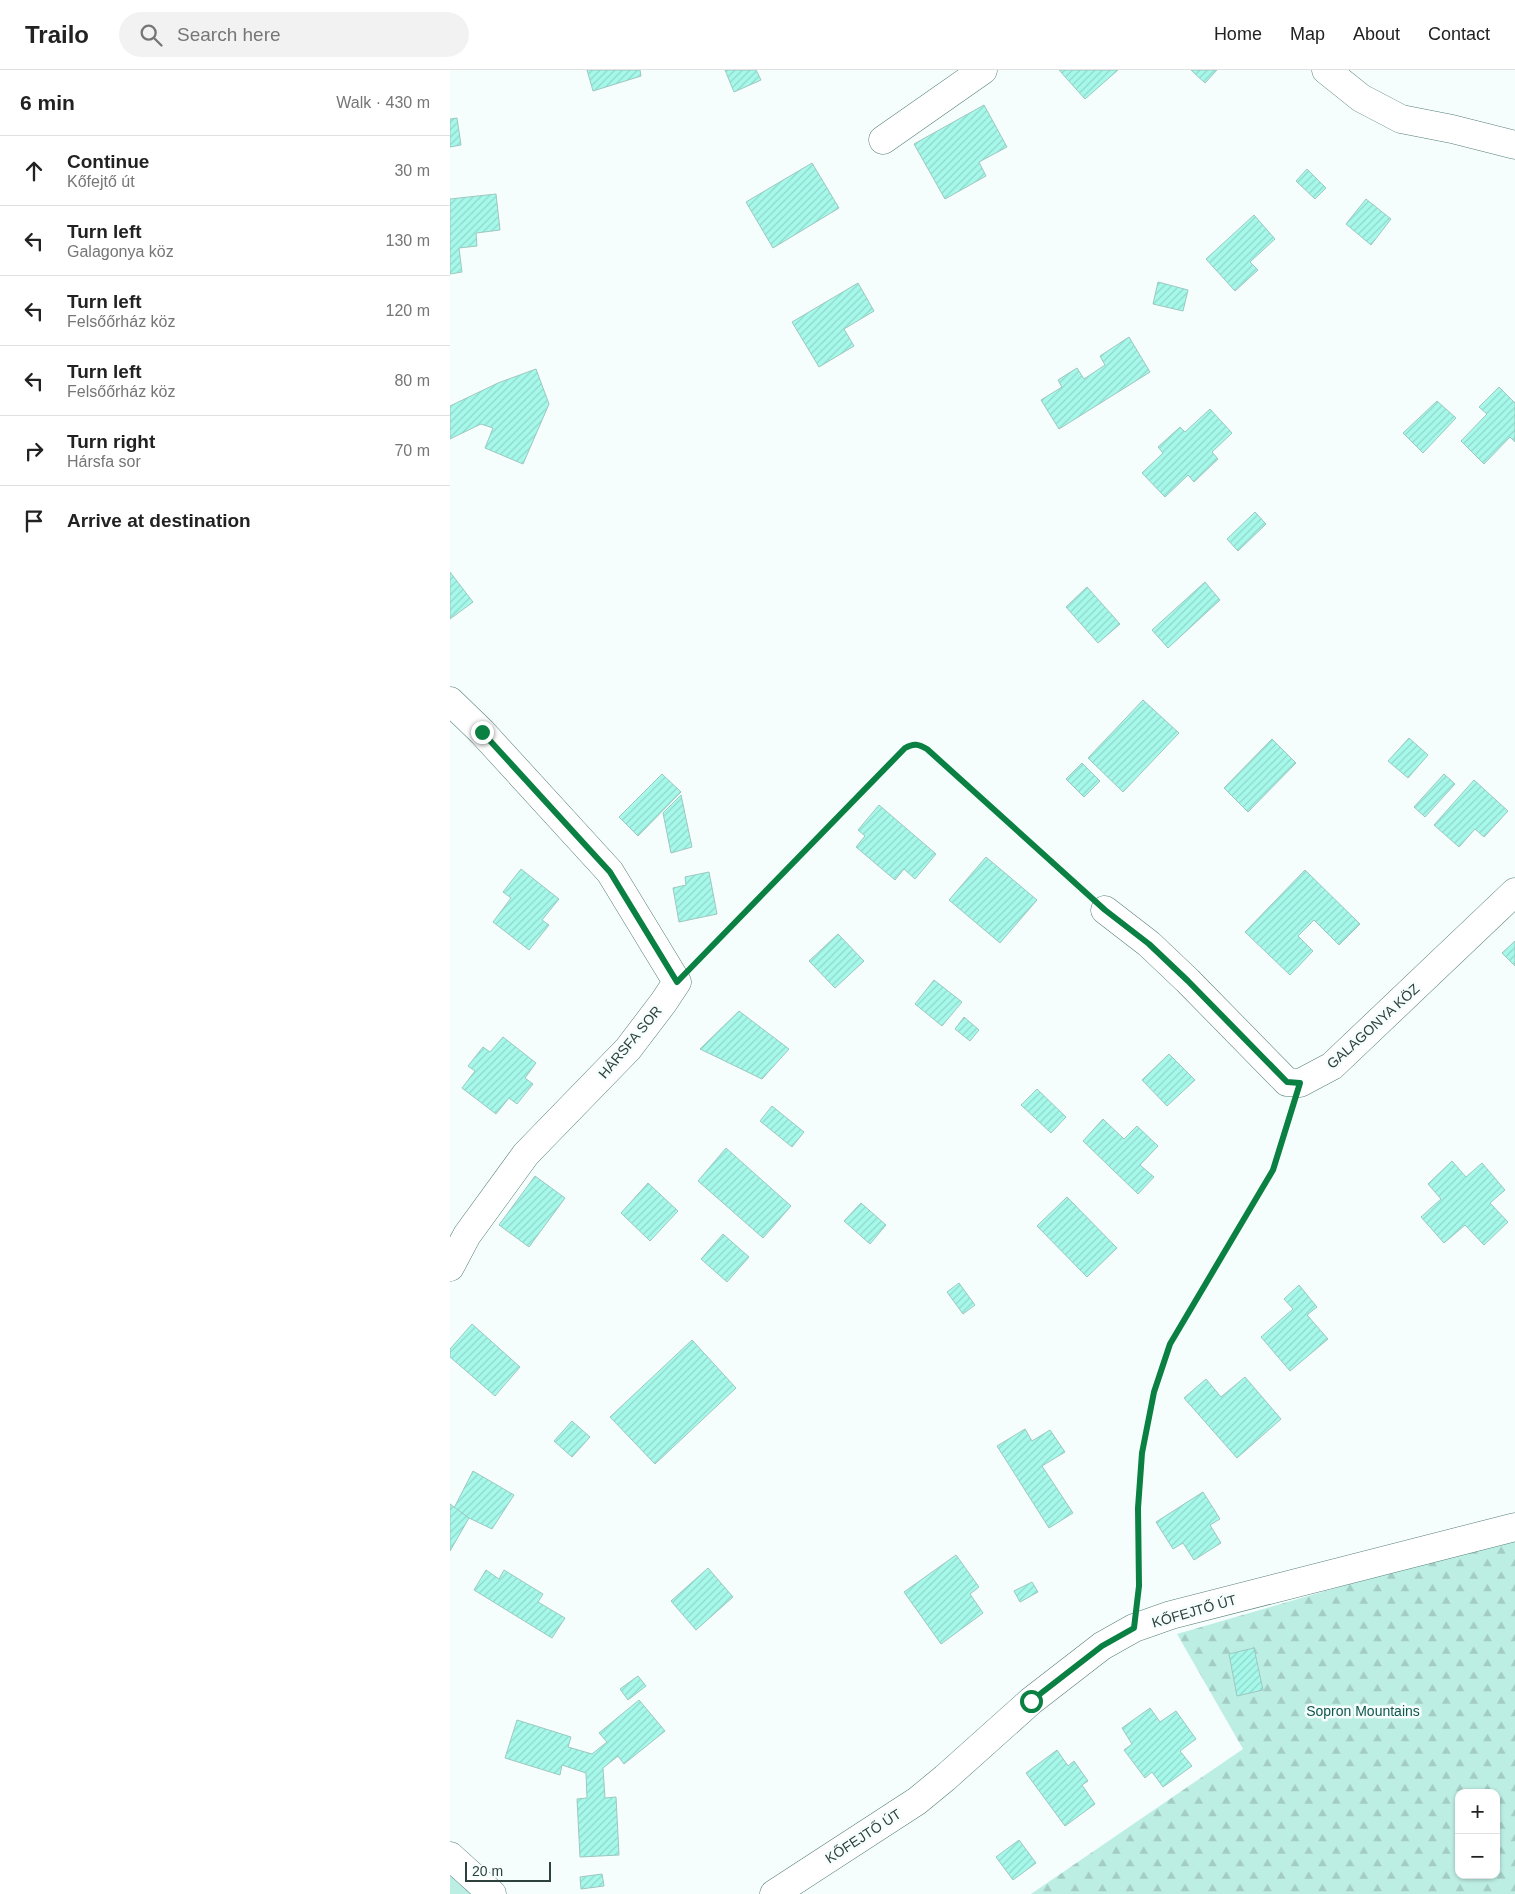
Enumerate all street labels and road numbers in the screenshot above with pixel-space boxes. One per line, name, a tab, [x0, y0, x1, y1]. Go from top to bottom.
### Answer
street label: GALAGONYA KÖZ	[1323, 979, 1423, 1072]
street label: HÁRSFA SOR	[595, 1003, 665, 1081]
street label: KŐFEJTŐ ÚT	[1150, 1591, 1238, 1631]
street label: KŐFEJTŐ ÚT	[822, 1805, 904, 1866]

